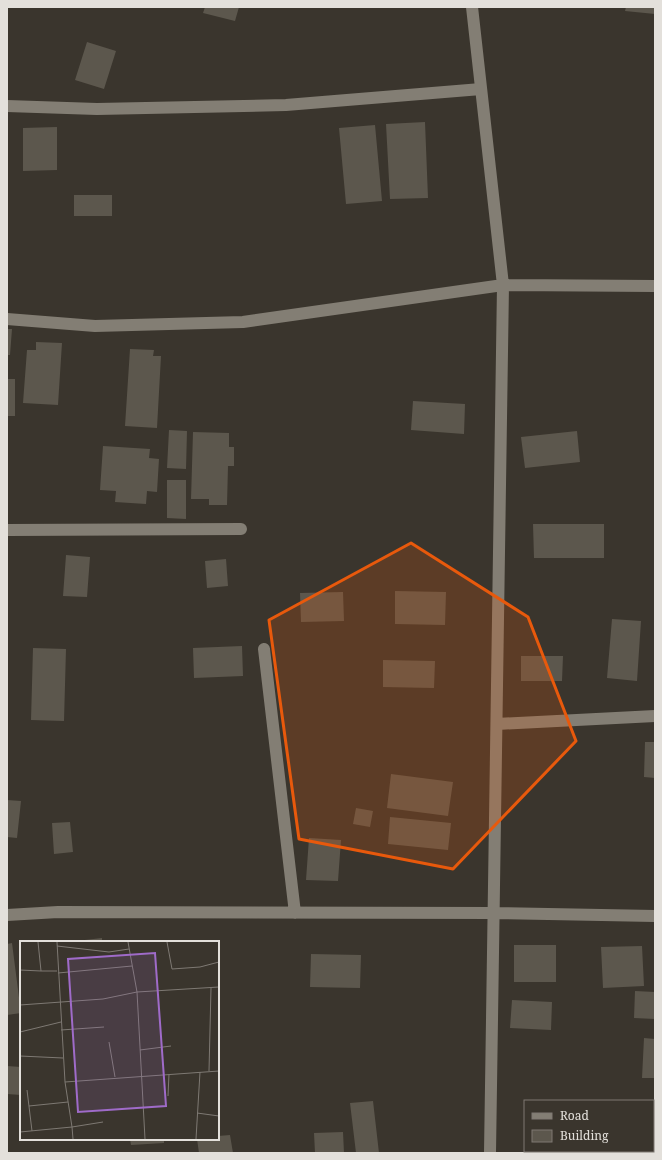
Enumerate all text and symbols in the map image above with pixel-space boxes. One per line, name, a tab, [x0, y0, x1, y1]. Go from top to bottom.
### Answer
inset map	[20, 941, 219, 1140]
legend	[524, 1100, 654, 1152]
text: Road	[560, 1107, 590, 1124]
text: Building	[560, 1127, 609, 1144]

